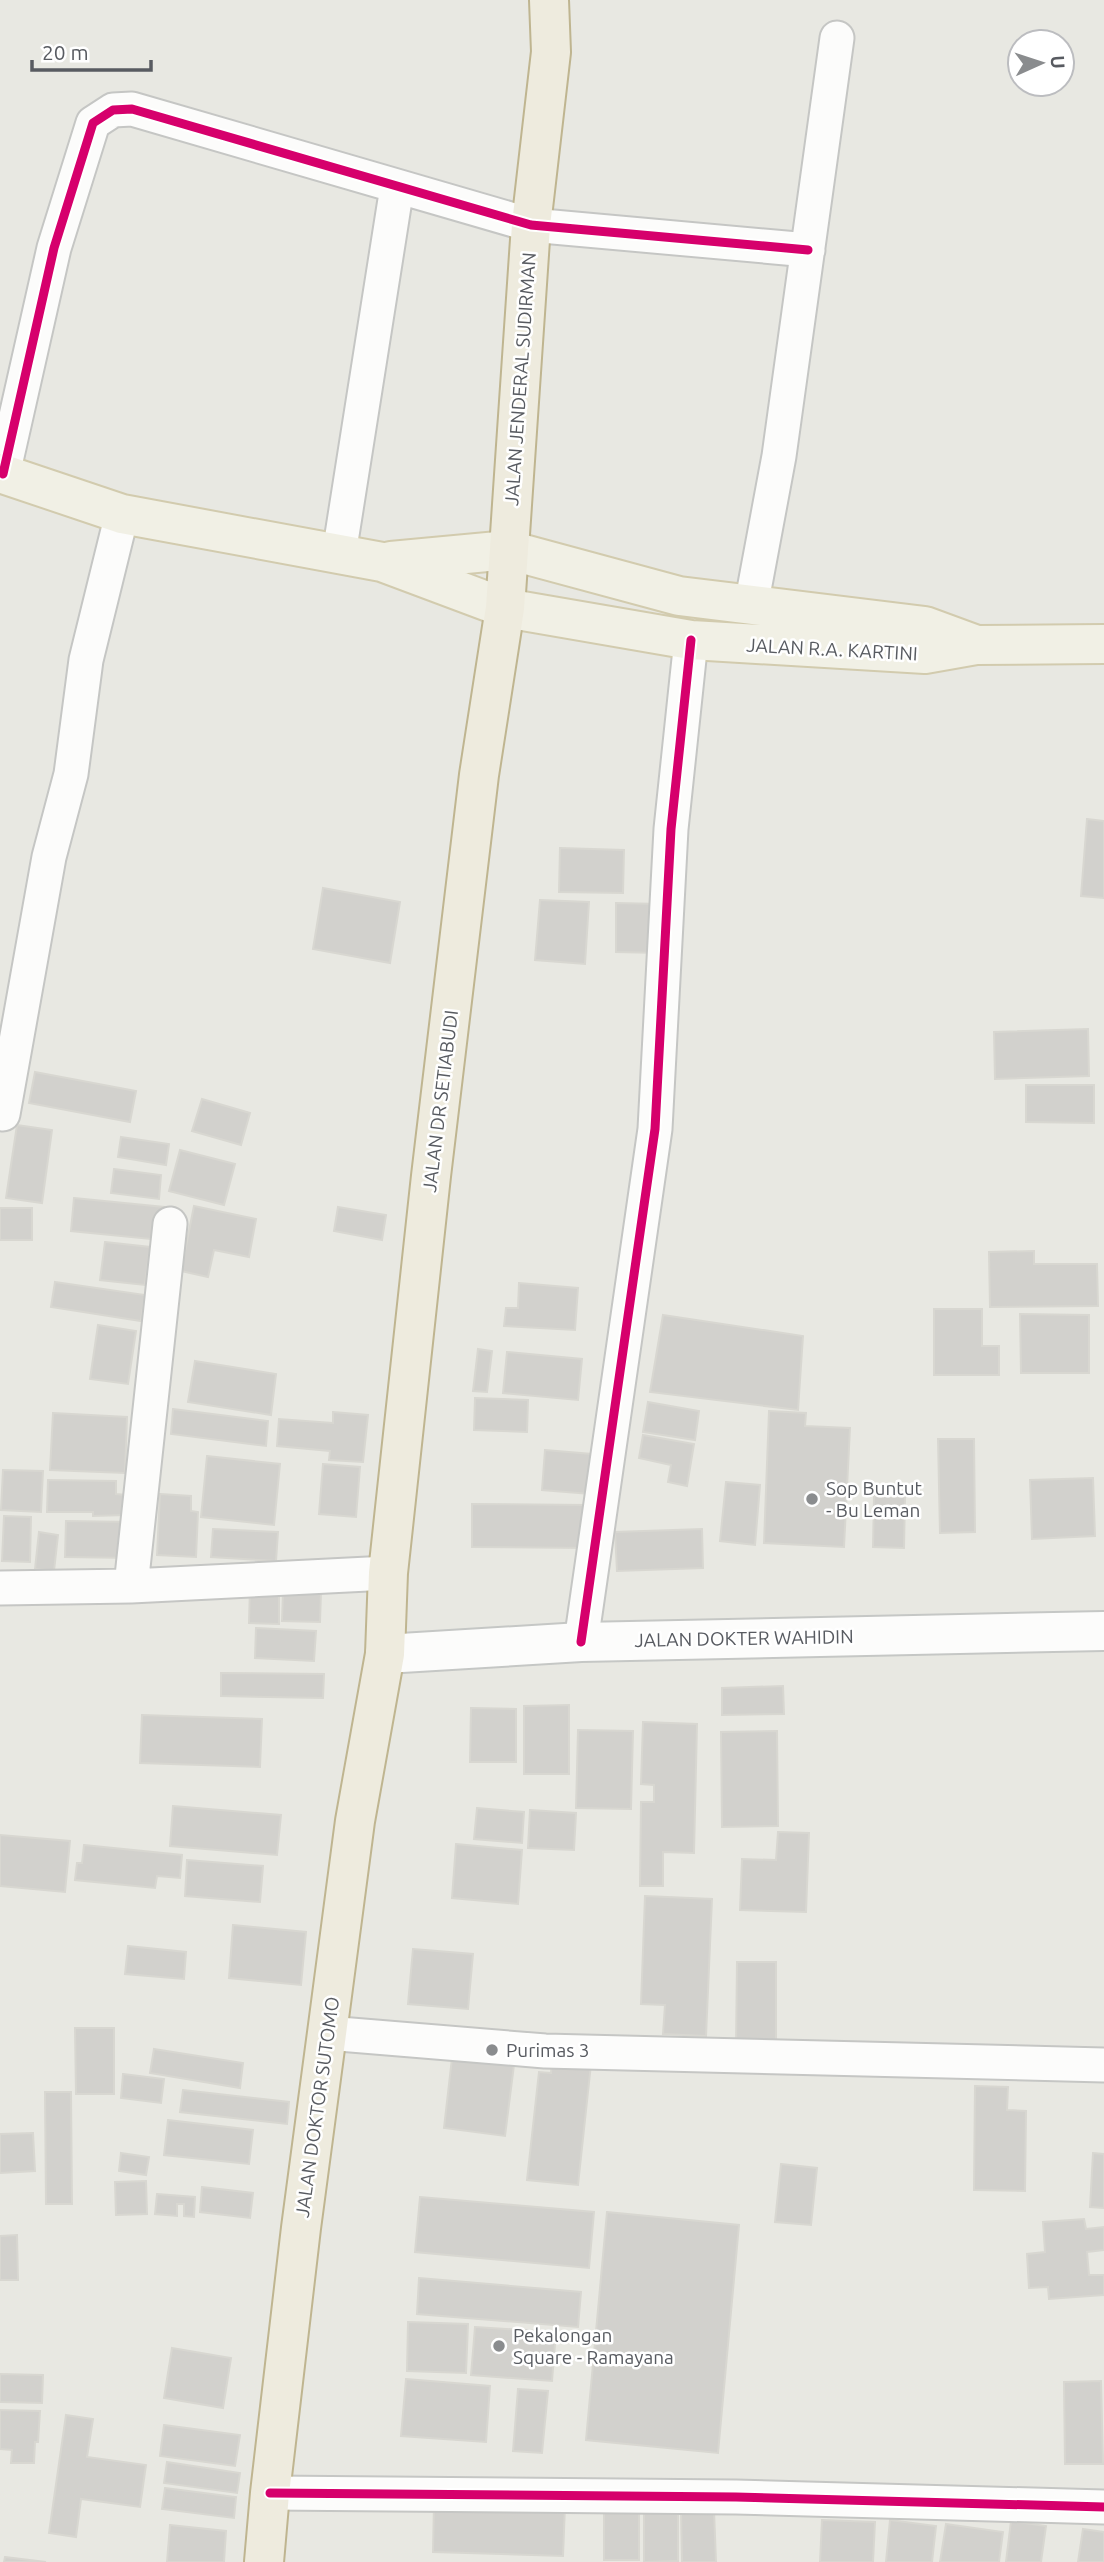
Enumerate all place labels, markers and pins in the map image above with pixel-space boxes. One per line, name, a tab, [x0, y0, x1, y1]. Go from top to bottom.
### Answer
place label: Sop Buntut - Bu Leman	[826, 1477, 923, 1521]
marker: Sop Buntut - Bu Leman	[804, 1491, 820, 1507]
place label: Purimas 3	[506, 2039, 590, 2061]
marker: Purimas 3	[484, 2042, 500, 2058]
place label: Pekalongan Square - Ramayana	[513, 2324, 674, 2368]
marker: Pekalongan Square - Ramayana	[491, 2338, 507, 2354]

